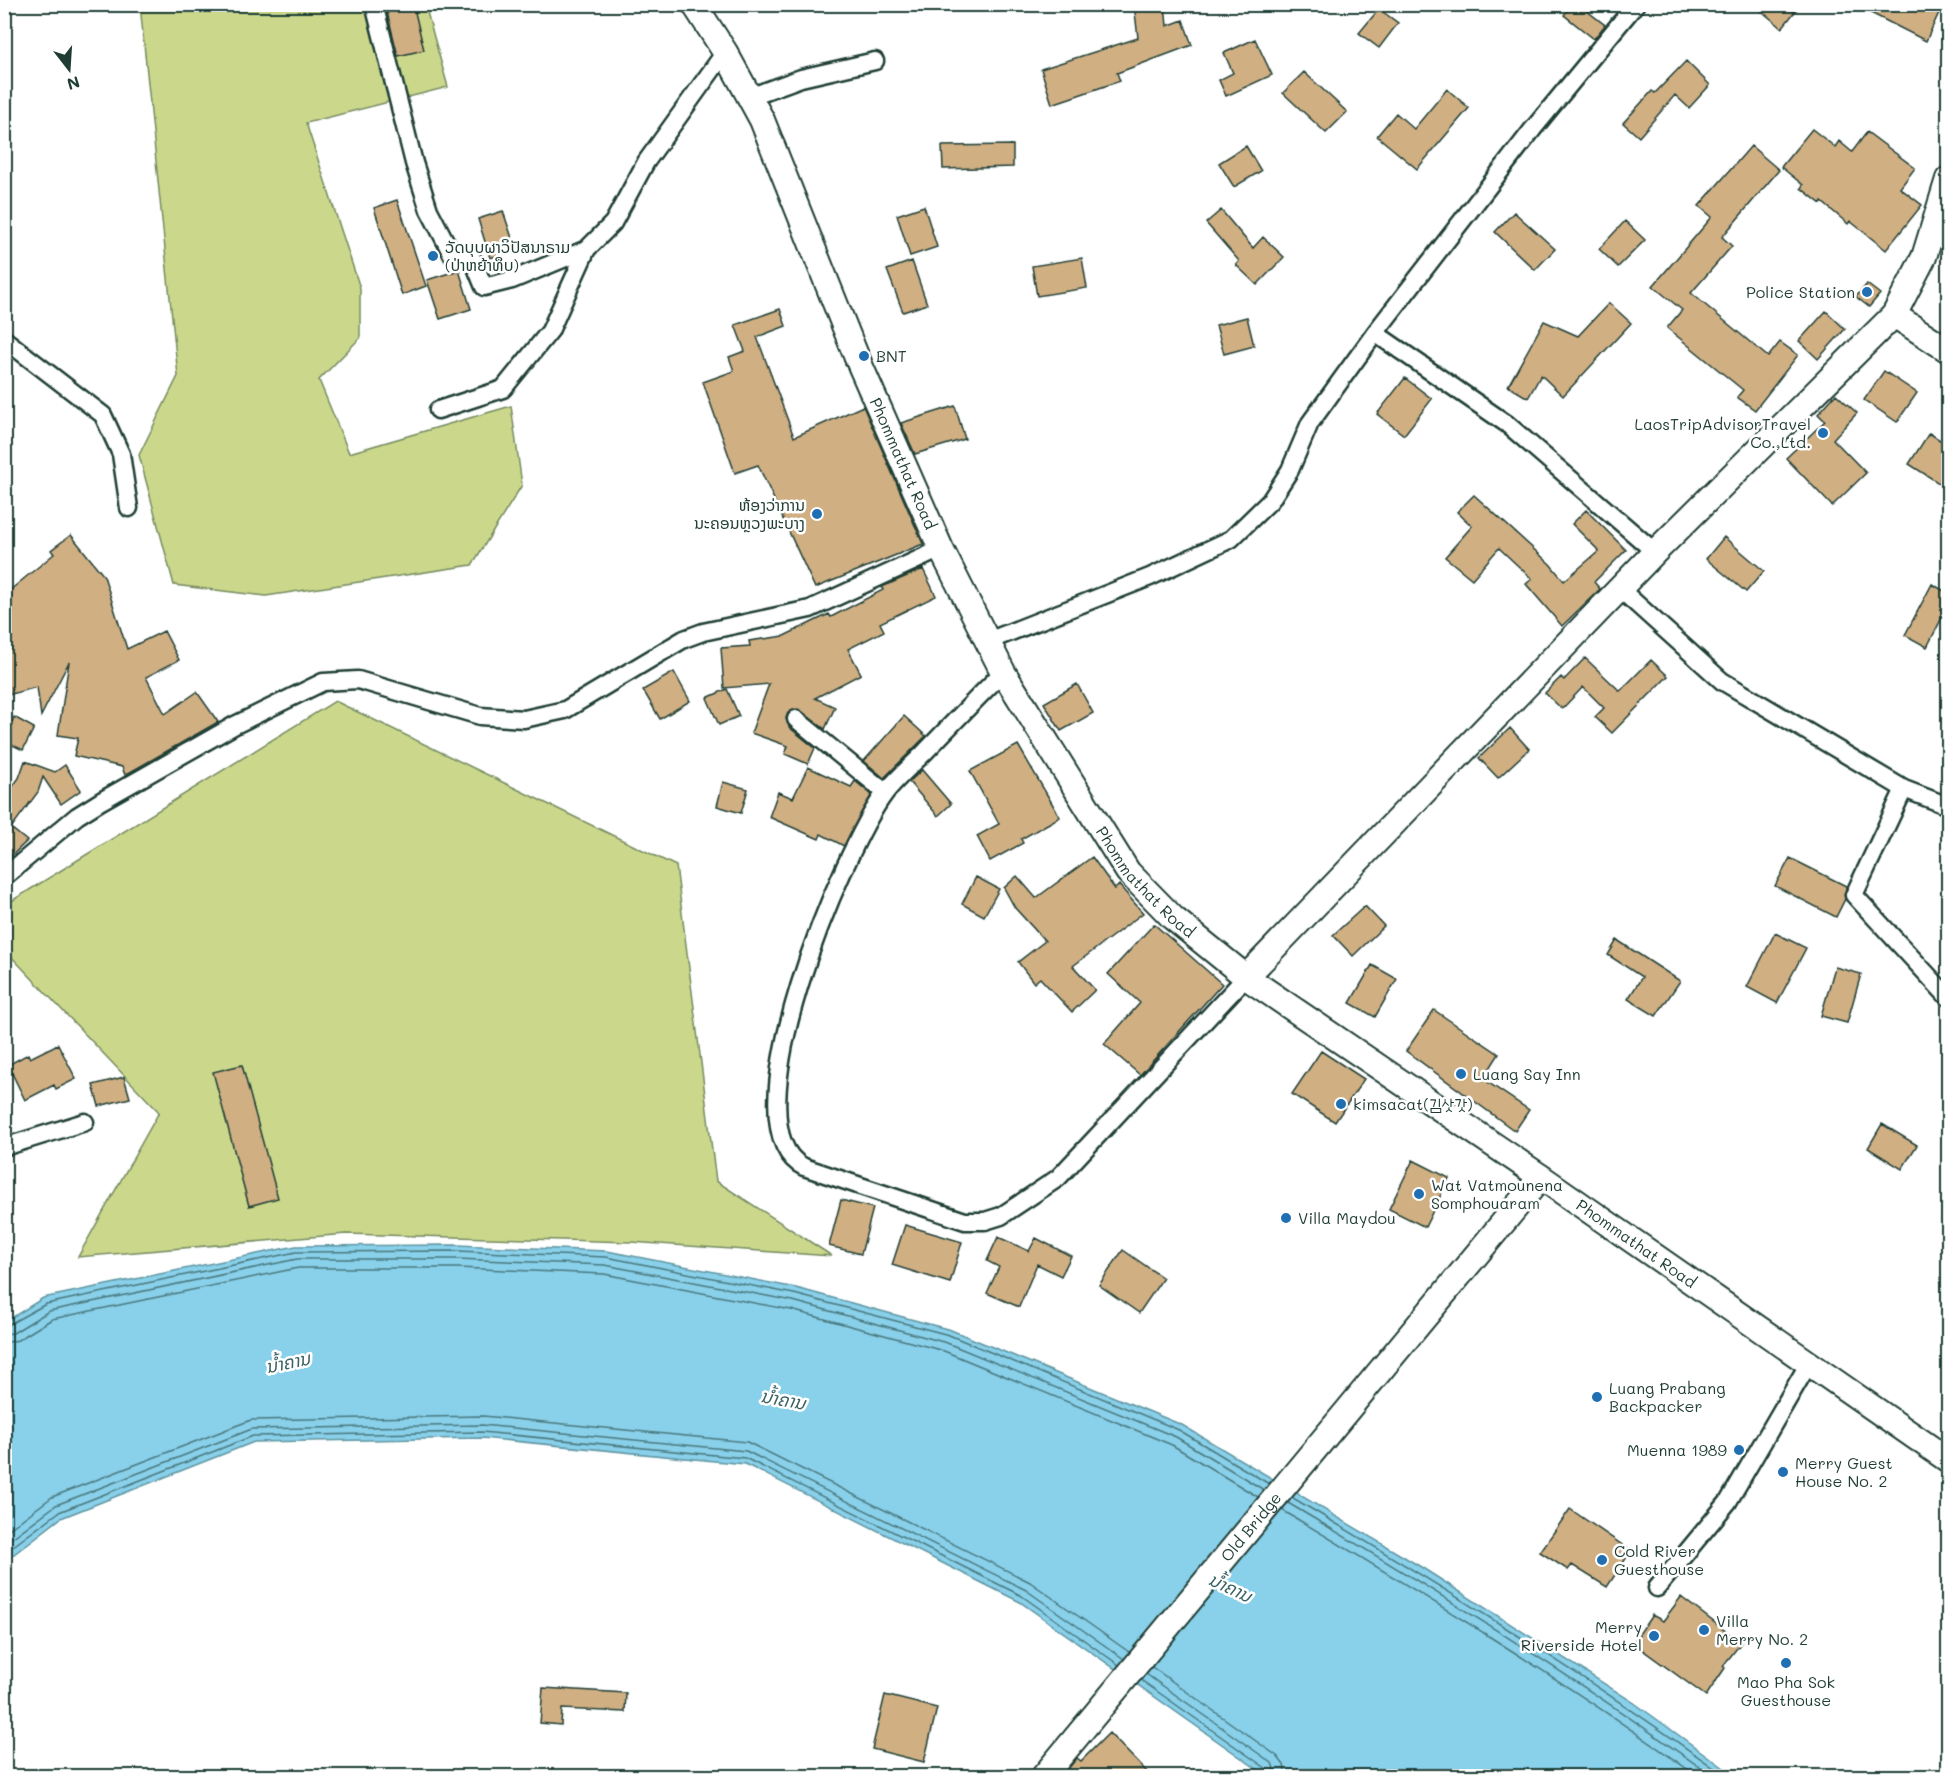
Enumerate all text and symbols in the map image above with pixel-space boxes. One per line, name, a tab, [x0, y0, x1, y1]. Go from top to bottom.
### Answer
north arrow	[39, 39, 99, 99]
text: N	[65, 72, 82, 96]
place label: ວັດບຸບຜາວິປັສນາຣາມ (ປ່າຫຍ້າທຶບ)	[445, 236, 570, 275]
marker: ວັດບຸບຜາວິປັສນາຣາມ (ປ່າຫຍ້າທຶບ)	[426, 249, 440, 263]
place label: Police Station	[1746, 281, 1855, 302]
marker: Police Station	[1860, 285, 1874, 299]
place label: BNT	[876, 345, 907, 366]
marker: BNT	[857, 349, 871, 363]
street label: Phommathat Road	[866, 394, 942, 532]
place label: LaosTripAdvisorTravel Co.,Ltd.	[1634, 413, 1811, 452]
marker: LaosTripAdvisorTravel Co.,Ltd.	[1816, 426, 1830, 440]
place label: ຫ້ອງວ່າການ ນະຄອນຫຼວງພະບາງ	[694, 494, 805, 533]
marker: ຫ້ອງວ່າການ ນະຄອນຫຼວງພະບາງ	[810, 507, 824, 521]
street label: Phommathat Road	[1092, 822, 1200, 942]
place label: Luang Say Inn	[1473, 1063, 1581, 1084]
marker: Luang Say Inn	[1454, 1067, 1468, 1081]
place label: kimsacat(김삿갓)	[1353, 1093, 1473, 1114]
marker: kimsacat(김삿갓)	[1334, 1097, 1348, 1111]
place label: Wat Vatmounena Somphouaram	[1431, 1174, 1563, 1213]
marker: Wat Vatmounena Somphouaram	[1412, 1187, 1426, 1201]
street label: Phommathat Road	[1573, 1194, 1701, 1292]
place label: Villa Maydou	[1298, 1207, 1396, 1228]
marker: Villa Maydou	[1279, 1211, 1293, 1225]
water label: ນ້ຳຄານ	[263, 1344, 314, 1378]
place label: Luang Prabang Backpacker	[1609, 1377, 1725, 1416]
water label: ນ້ຳຄານ	[759, 1382, 809, 1415]
marker: Luang Prabang Backpacker	[1590, 1390, 1604, 1404]
place label: Muenna 1989	[1627, 1439, 1727, 1460]
marker: Muenna 1989	[1732, 1443, 1746, 1457]
place label: Merry Guest House No. 2	[1795, 1452, 1893, 1491]
marker: Merry Guest House No. 2	[1776, 1465, 1790, 1479]
street label: Old Bridge	[1216, 1487, 1285, 1565]
place label: Cold River Guesthouse	[1614, 1540, 1704, 1579]
marker: Cold River Guesthouse	[1595, 1553, 1609, 1567]
water label: ນ້ຳຄານ	[1205, 1566, 1258, 1608]
place label: Villa Merry No. 2	[1716, 1610, 1808, 1649]
place label: Merry Riverside Hotel	[1521, 1616, 1642, 1655]
marker: Villa Merry No. 2	[1697, 1623, 1711, 1637]
marker: Merry Riverside Hotel	[1647, 1629, 1661, 1643]
marker: Mao Pha Sok Guesthouse	[1779, 1656, 1793, 1670]
place label: Mao Pha Sok Guesthouse	[1737, 1671, 1835, 1710]

